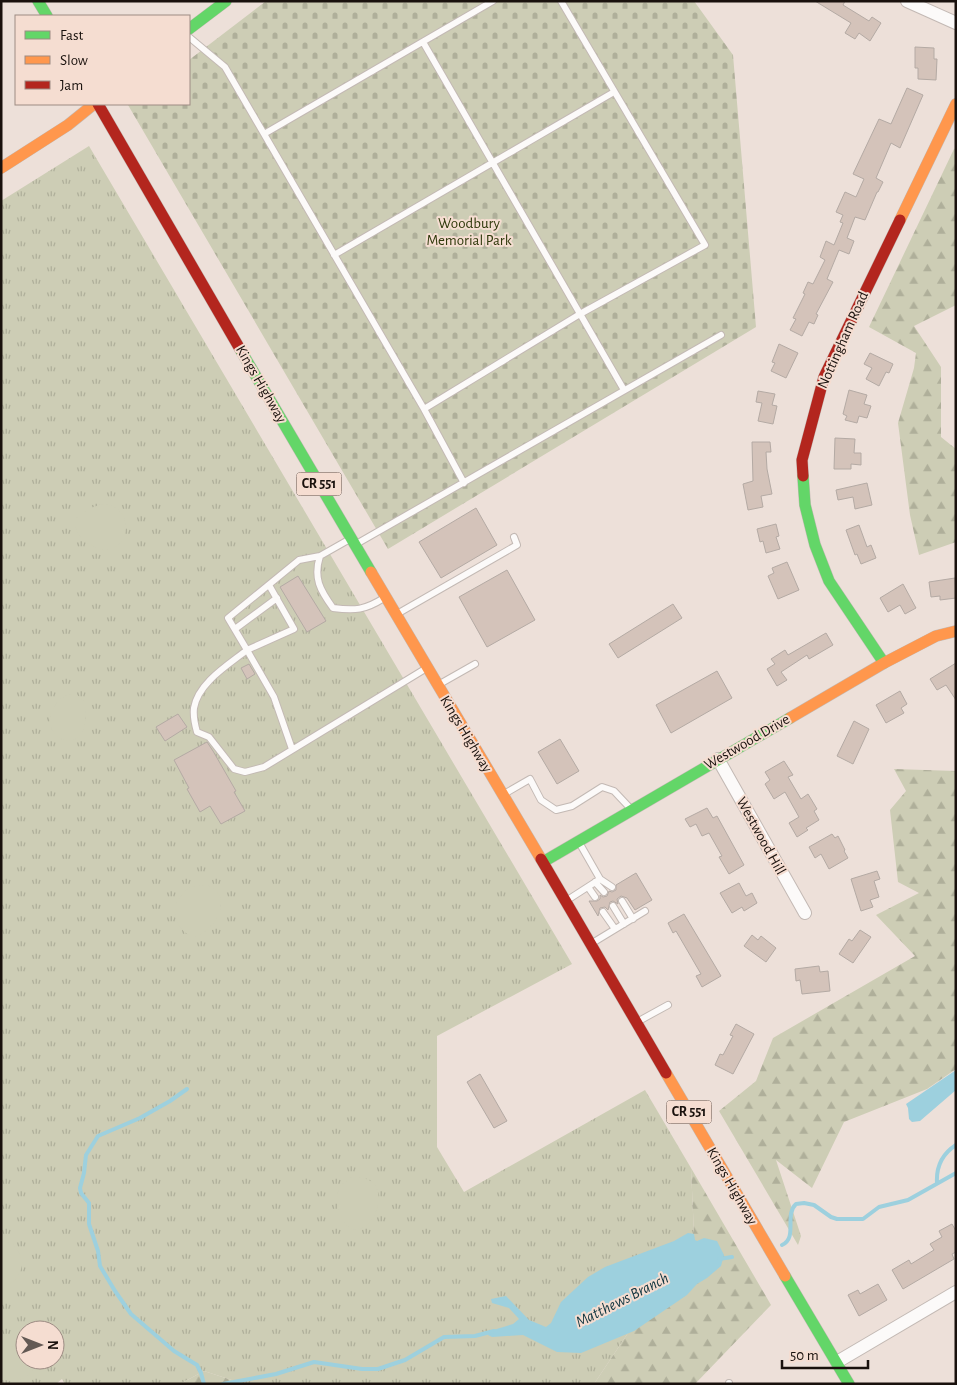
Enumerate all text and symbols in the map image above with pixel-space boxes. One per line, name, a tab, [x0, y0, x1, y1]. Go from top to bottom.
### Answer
legend	[15, 15, 190, 105]
text: Fast	[60, 28, 84, 43]
text: Slow	[60, 53, 88, 68]
text: Jam	[60, 78, 83, 93]
park label: Woodbury Memorial Park	[426, 216, 512, 248]
street label: Nottingham Road	[815, 289, 871, 391]
street label: Kings Highway	[233, 343, 289, 426]
road number: CR 551	[296, 472, 342, 496]
street label: Kings Highway	[437, 693, 495, 775]
street label: Westwood Drive	[702, 711, 792, 773]
street label: Westwood Hill	[734, 795, 788, 877]
road number: CR 551	[666, 1100, 712, 1124]
street label: Kings Highway	[704, 1145, 760, 1228]
water label: Matthews Branch	[573, 1270, 671, 1330]
north arrow	[15, 1320, 65, 1370]
scale bar	[782, 1338, 868, 1370]
text: N	[45, 1340, 59, 1350]
text: 50 m	[790, 1348, 819, 1363]

